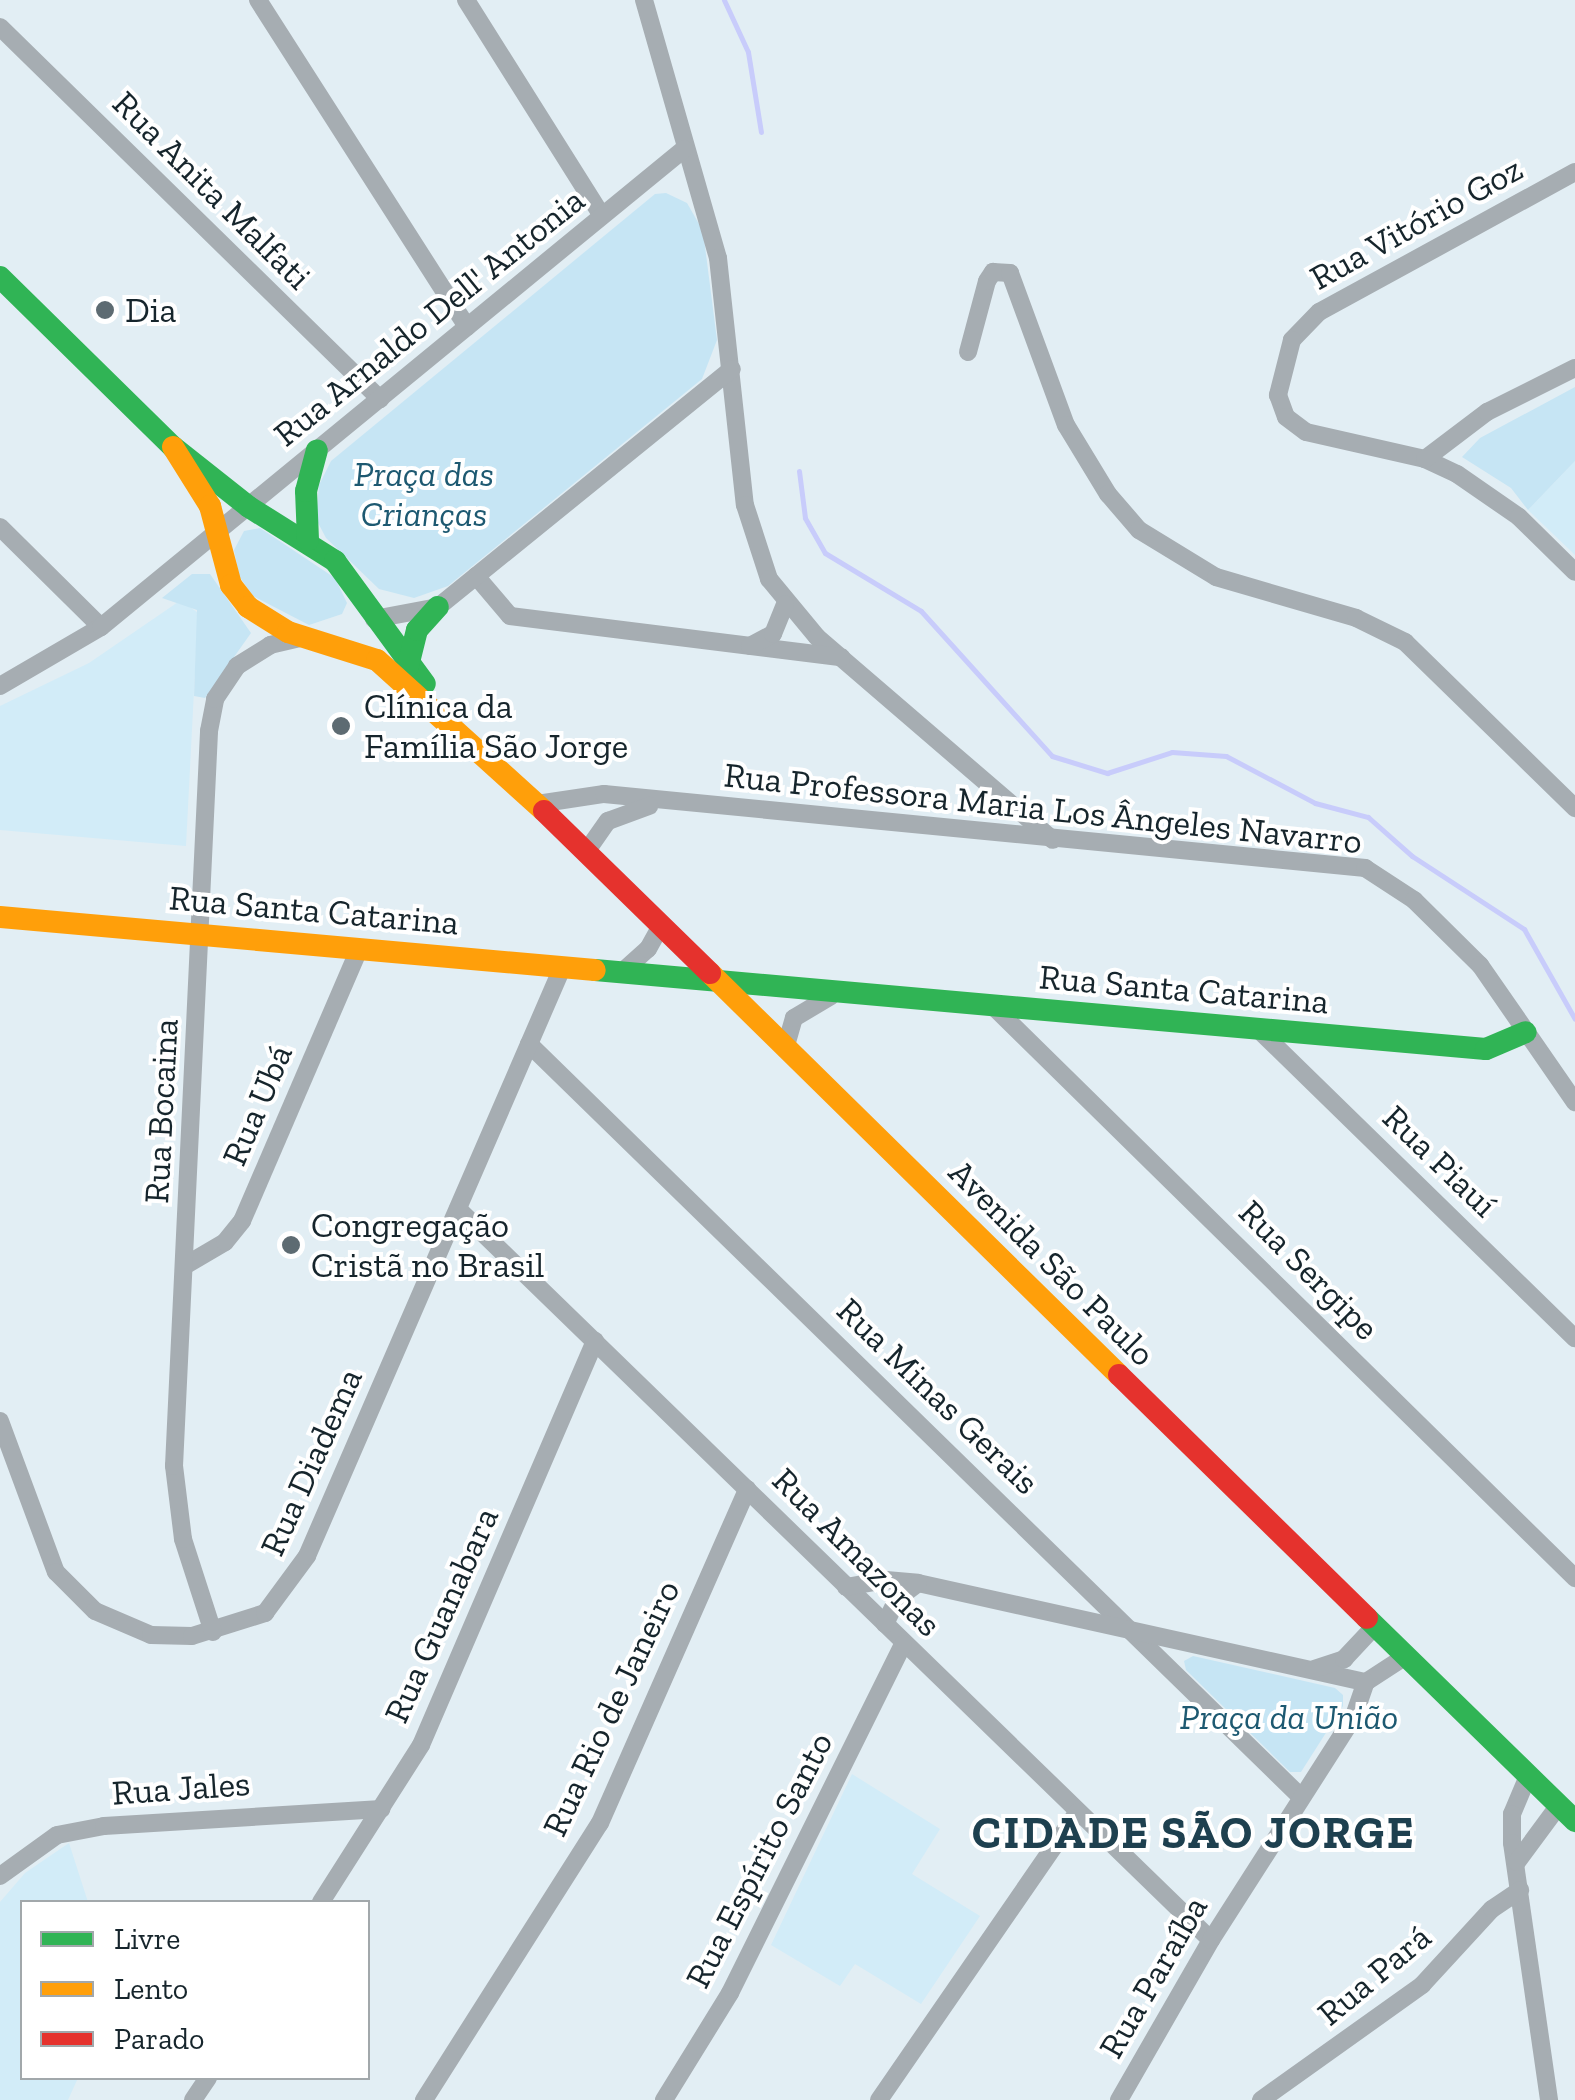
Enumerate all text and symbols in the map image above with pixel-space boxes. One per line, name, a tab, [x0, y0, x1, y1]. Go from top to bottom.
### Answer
street label: Rua Anita Malfati	[104, 82, 320, 298]
street label: Rua Vitório Goz	[1302, 147, 1530, 299]
street label: Rua Arnaldo Dell' Antonia	[264, 178, 594, 456]
place label: Dia	[125, 289, 176, 331]
marker: Dia	[94, 299, 116, 321]
park label: Praça das Crianças	[354, 453, 494, 535]
place label: Clínica da Família São Jorge	[364, 685, 629, 767]
marker: Clínica da Família São Jorge	[328, 713, 354, 739]
street label: Rua Professora Maria Los Ângeles Navarro	[722, 754, 1364, 862]
street label: Rua Santa Catarina	[168, 876, 460, 944]
street label: Rua Santa Catarina	[1038, 955, 1330, 1023]
street label: Rua Bocaina	[135, 1018, 187, 1204]
street label: Rua Ubá	[213, 1038, 301, 1172]
street label: Rua Piauí	[1374, 1096, 1506, 1226]
street label: Avenida São Paulo	[940, 1151, 1164, 1375]
street label: Rua Sergipe	[1230, 1191, 1388, 1349]
place label: Congregação Cristã no Brasil	[311, 1204, 544, 1286]
marker: Congregação Cristã no Brasil	[280, 1234, 302, 1256]
street label: Rua Minas Gerais	[828, 1289, 1048, 1503]
street label: Rua Diadema	[251, 1362, 371, 1562]
street label: Rua Amazonas	[764, 1459, 950, 1645]
street label: Rua Guanabara	[375, 1501, 507, 1729]
street label: Rua Rio de Janeiro	[533, 1573, 689, 1843]
park label: Praça da União	[1180, 1696, 1398, 1738]
street label: Rua Espírito Santo	[677, 1725, 841, 1995]
street label: Rua Jales	[110, 1762, 252, 1814]
district label: CIDADE SÃO JORGE	[972, 1807, 1416, 1861]
street label: Rua Paraíba	[1090, 1889, 1216, 2065]
legend	[20, 1900, 370, 2080]
street label: Rua Pará	[1309, 1916, 1439, 2034]
text: Livre	[114, 1921, 180, 1957]
text: Lento	[114, 1971, 188, 2007]
text: Parado	[114, 2021, 204, 2057]

